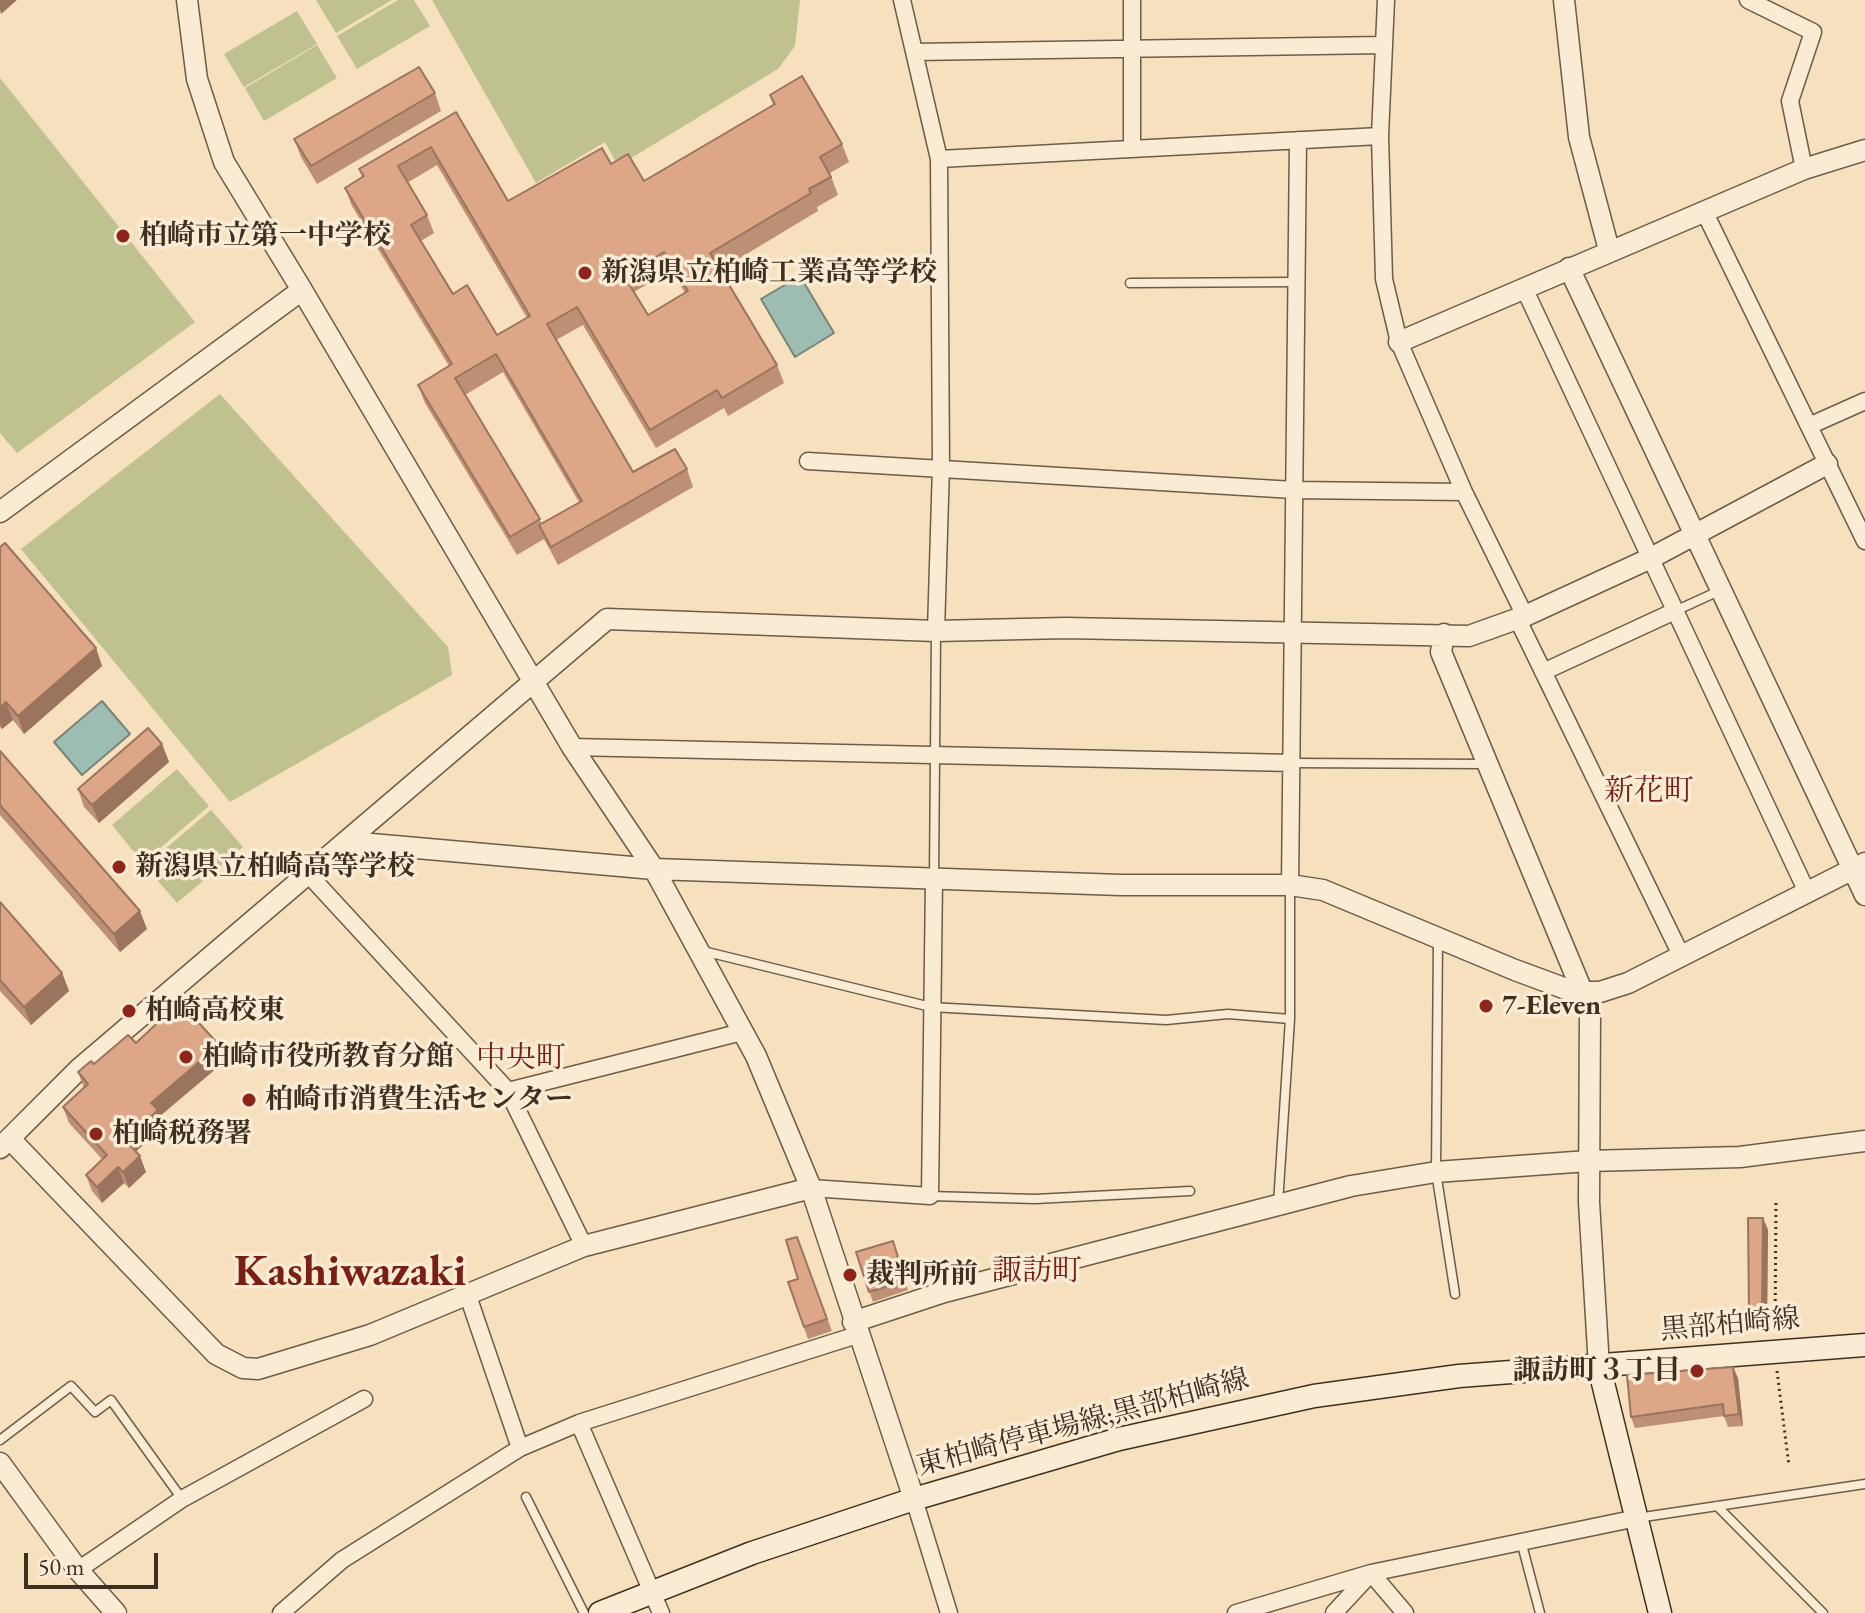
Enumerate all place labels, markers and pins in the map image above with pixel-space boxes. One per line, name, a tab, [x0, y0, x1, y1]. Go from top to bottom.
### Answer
place label: 柏崎市立第一中学校	[139, 219, 391, 253]
marker: 柏崎市立第一中学校	[114, 227, 132, 245]
place label: 新潟県立柏崎工業高等学校	[601, 256, 937, 290]
marker: 新潟県立柏崎工業高等学校	[576, 264, 594, 282]
place label: 新潟県立柏崎高等学校	[135, 850, 415, 884]
marker: 新潟県立柏崎高等学校	[110, 858, 128, 876]
place label: 7-Eleven	[1502, 989, 1601, 1023]
place label: 柏崎高校東	[145, 994, 285, 1028]
marker: 7-Eleven	[1477, 997, 1495, 1015]
marker: 柏崎高校東	[120, 1002, 138, 1020]
place label: 柏崎市役所教育分館	[202, 1040, 454, 1074]
marker: 柏崎市役所教育分館	[177, 1048, 195, 1066]
place label: 柏崎市消費生活センター	[265, 1083, 573, 1117]
marker: 柏崎市消費生活センター	[240, 1091, 258, 1109]
place label: 柏崎税務署	[112, 1117, 252, 1151]
marker: 柏崎税務署	[87, 1125, 105, 1143]
place label: 裁判所前	[866, 1258, 978, 1292]
marker: 裁判所前	[841, 1266, 859, 1284]
place label: 諏訪町３丁目	[1513, 1354, 1681, 1388]
marker: 諏訪町３丁目	[1688, 1362, 1706, 1380]

